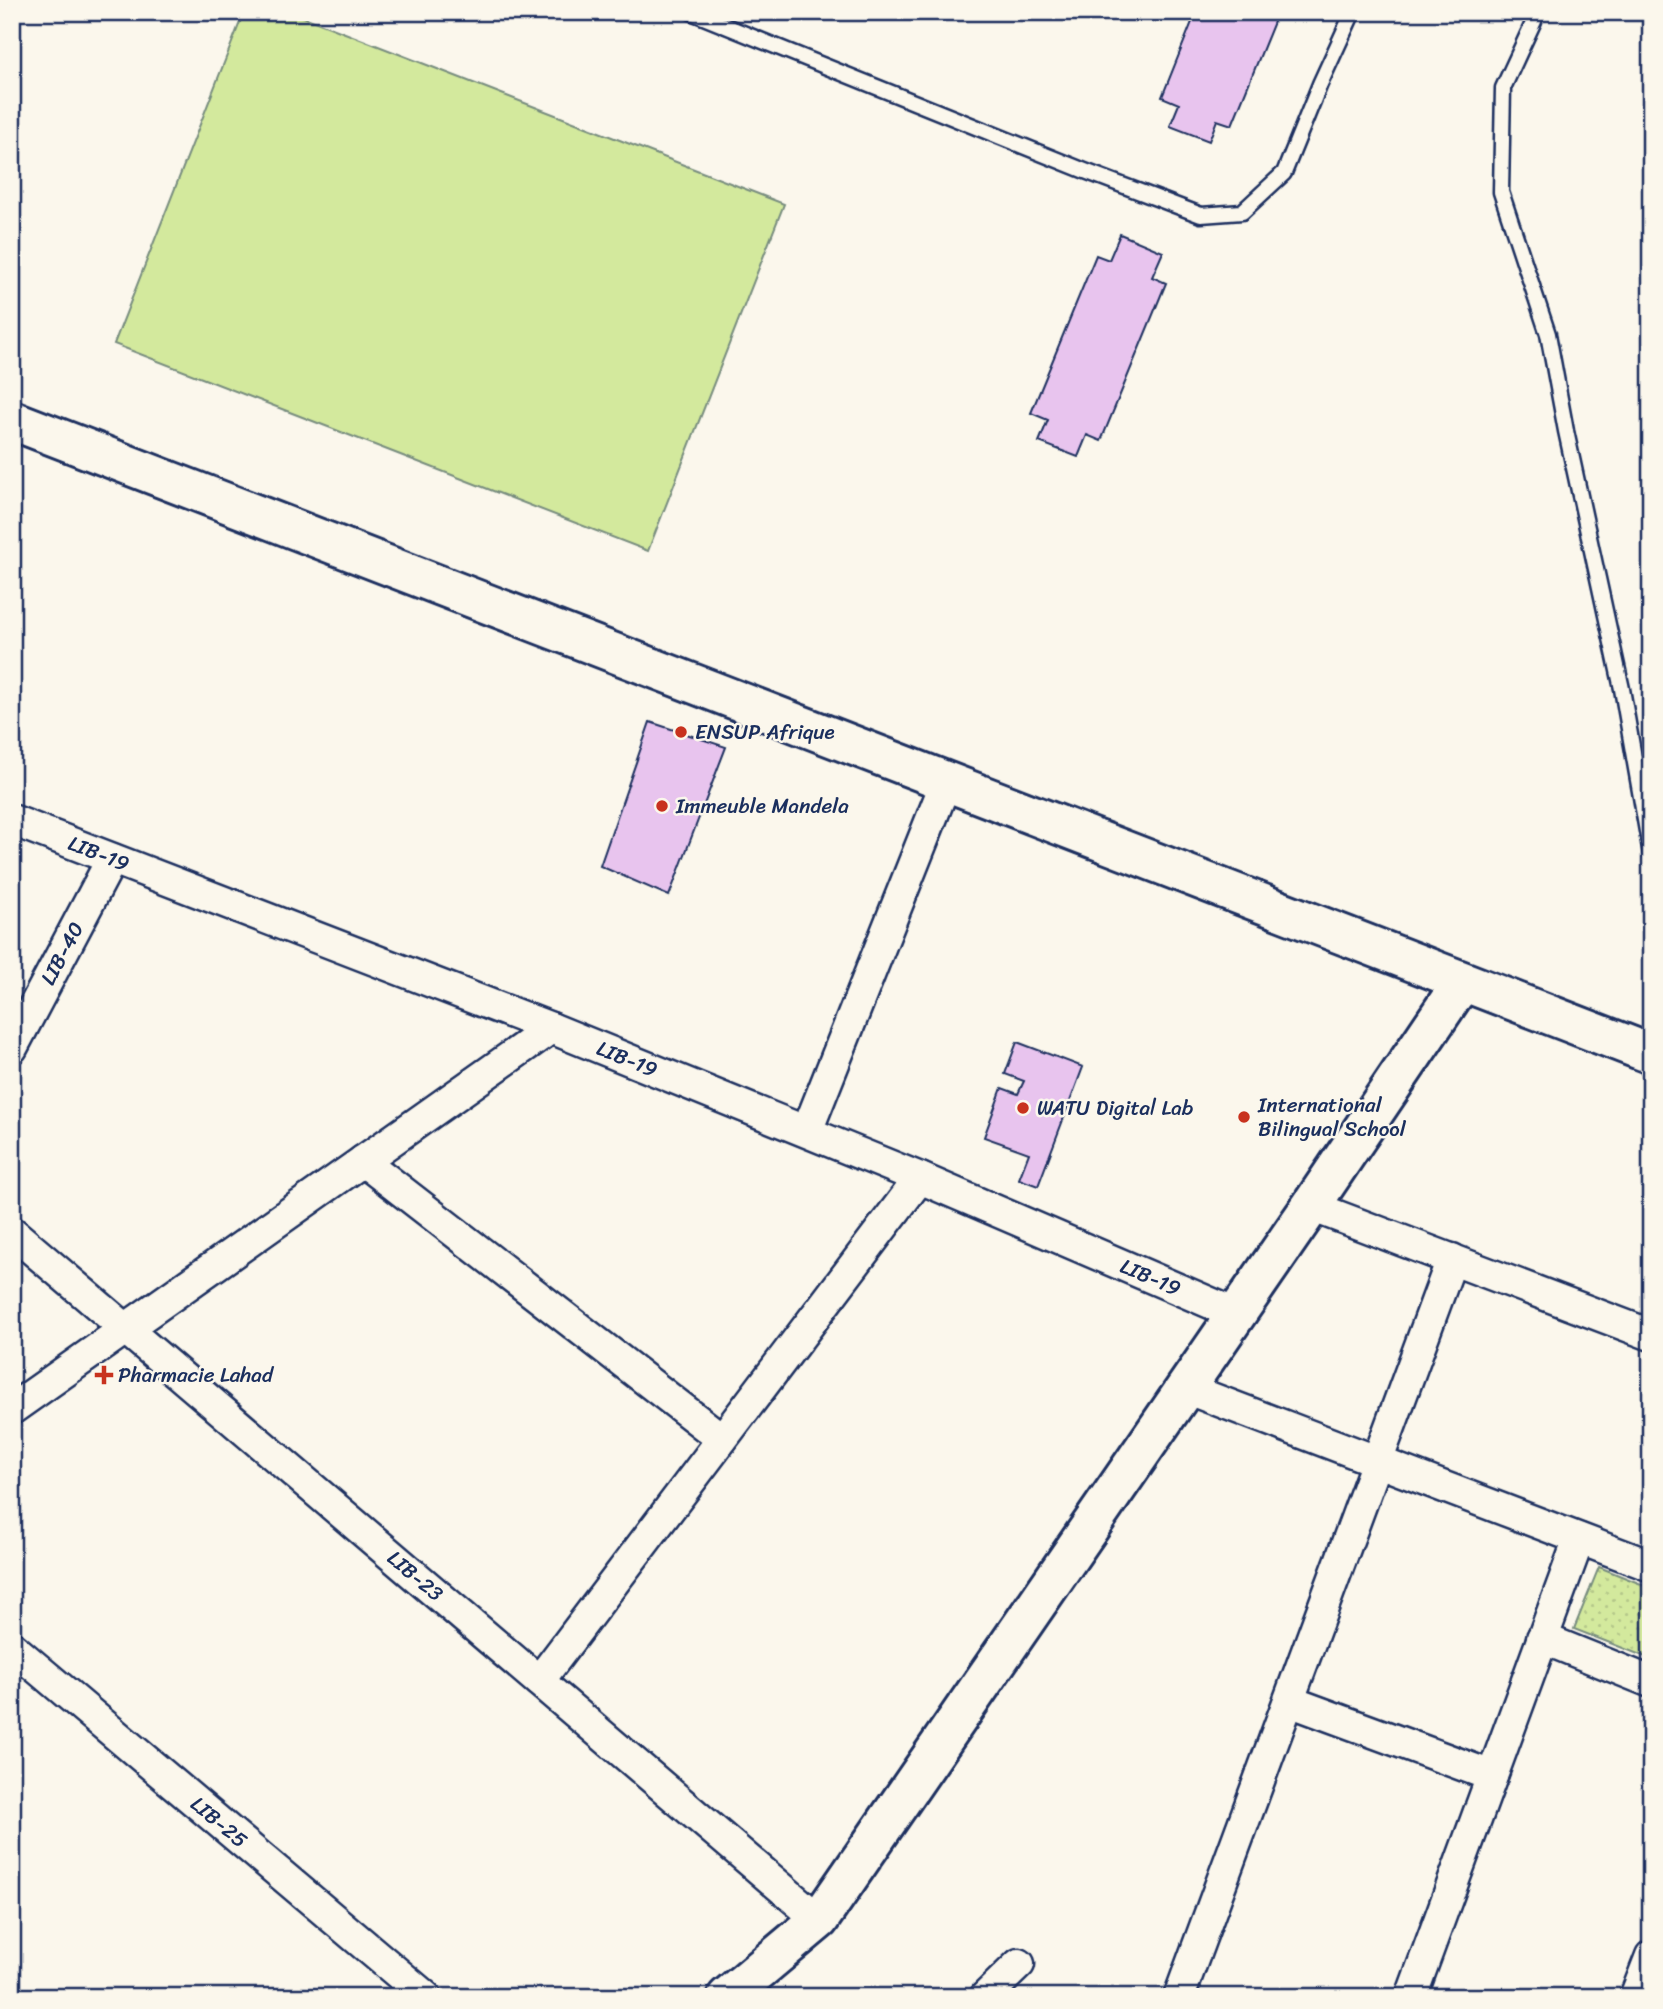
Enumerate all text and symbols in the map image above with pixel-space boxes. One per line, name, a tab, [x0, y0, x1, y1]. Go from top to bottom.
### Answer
place label: ENSUP Afrique	[695, 713, 835, 751]
marker: ENSUP Afrique	[673, 724, 689, 740]
place label: Immeuble Mandela	[675, 787, 849, 825]
marker: Immeuble Mandela	[654, 798, 670, 814]
street label: LIB-19	[62, 824, 135, 883]
street label: LIB-40	[29, 915, 95, 992]
street label: LIB-19	[591, 1029, 664, 1089]
place label: International Bilingual School	[1257, 1086, 1407, 1148]
place label: WATU Digital Lab	[1037, 1089, 1194, 1127]
marker: WATU Digital Lab	[1015, 1100, 1031, 1116]
marker: International Bilingual School	[1236, 1109, 1252, 1125]
street label: LIB-19	[1114, 1247, 1187, 1307]
place label: Pharmacie Lahad	[118, 1356, 275, 1394]
marker: Pharmacie Lahad	[96, 1367, 112, 1383]
street label: LIB-23	[378, 1540, 453, 1612]
street label: LIB-25	[181, 1786, 257, 1858]

